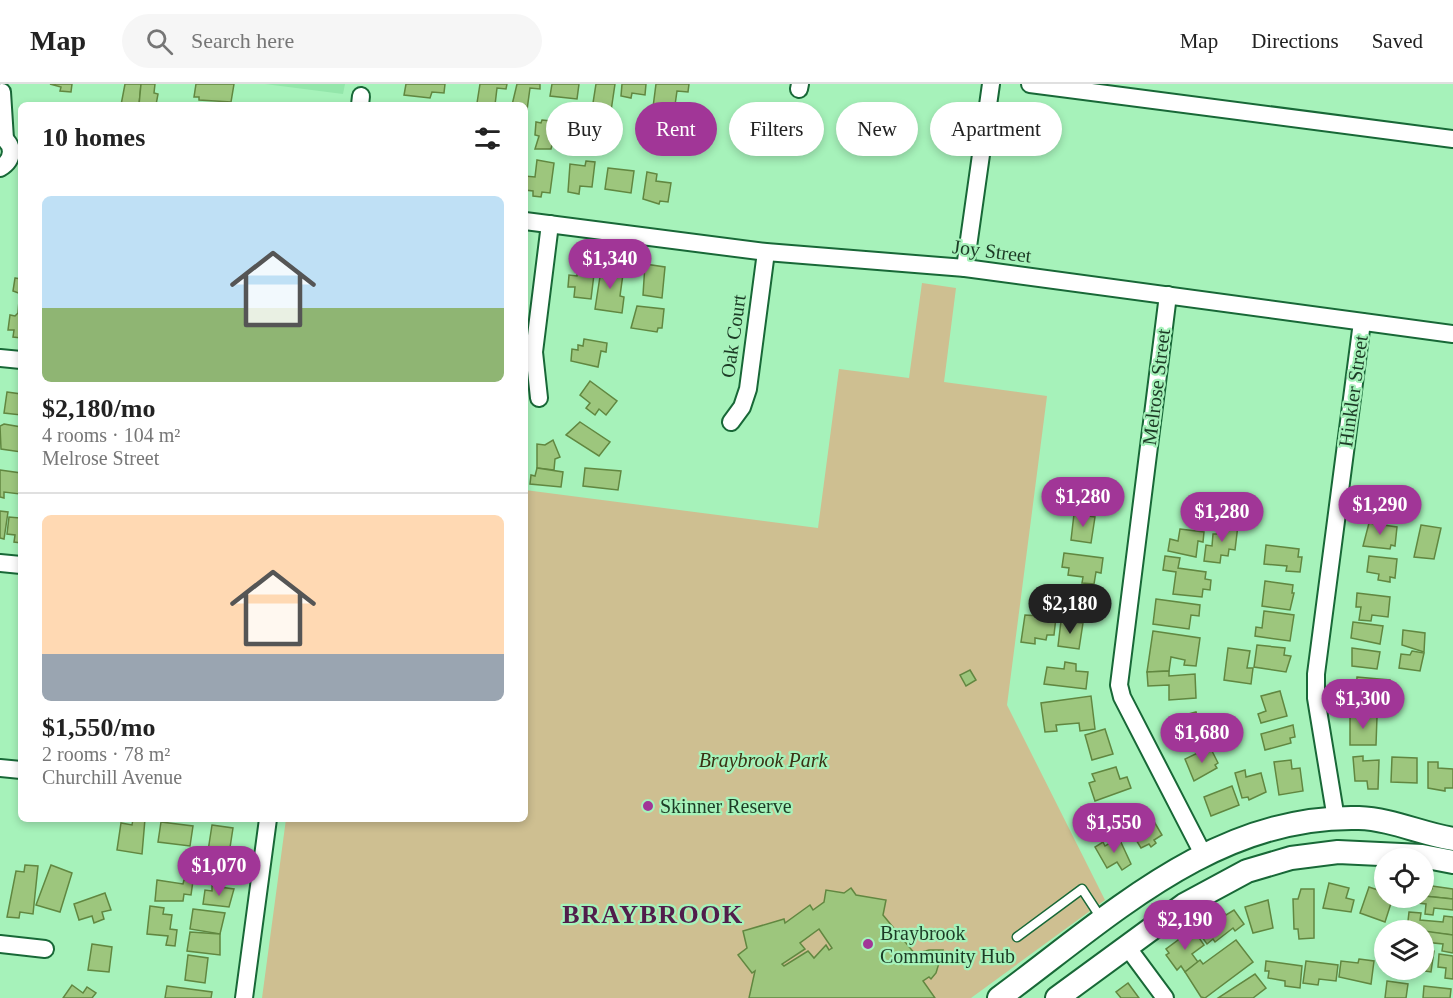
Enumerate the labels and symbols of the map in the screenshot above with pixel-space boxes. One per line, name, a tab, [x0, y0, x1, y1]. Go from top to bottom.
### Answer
street label: Joy Street	[951, 235, 1033, 268]
pin: $1,340	[561, 239, 659, 290]
street label: Oak Court	[716, 293, 750, 379]
street label: Melrose Street	[1138, 327, 1174, 446]
street label: Hinkler Street	[1334, 333, 1372, 448]
pin: $1,280	[1034, 477, 1132, 528]
pin: $1,290	[1331, 485, 1429, 536]
pin: $1,280	[1173, 492, 1271, 543]
pin: $2,180	[1021, 584, 1119, 635]
pin: $1,300	[1314, 679, 1412, 730]
pin: $1,680	[1153, 713, 1251, 764]
park label: Braybrook Park	[699, 749, 828, 772]
place label: Skinner Reserve	[660, 795, 792, 817]
marker: Skinner Reserve	[641, 799, 655, 813]
pin: $1,550	[1065, 803, 1163, 854]
pin: $1,070	[170, 846, 268, 897]
district label: BRAYBROOK	[562, 900, 744, 929]
pin: $2,190	[1136, 900, 1234, 951]
place label: Braybrook Community Hub	[880, 922, 1015, 968]
marker: Braybrook Community Hub	[861, 937, 875, 951]

